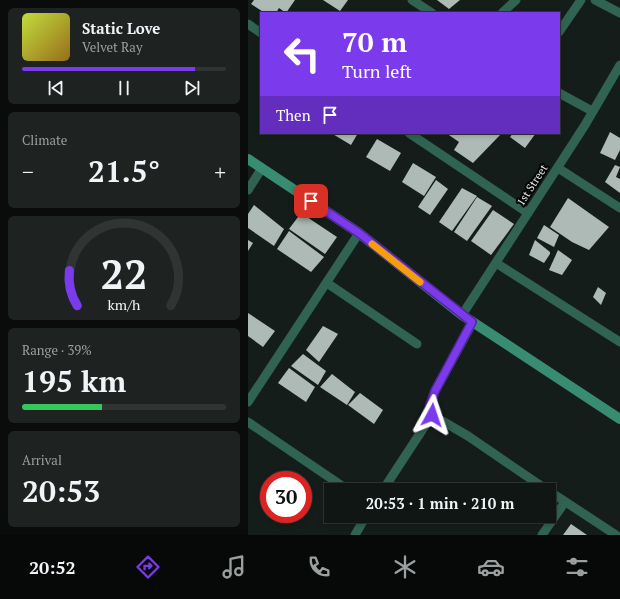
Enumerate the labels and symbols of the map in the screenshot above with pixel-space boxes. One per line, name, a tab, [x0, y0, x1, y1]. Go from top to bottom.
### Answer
street label: 1st Street	[513, 162, 551, 208]
pin	[294, 184, 328, 218]
position arrow	[411, 394, 453, 436]
speed limit sign: 30	[260, 471, 312, 523]

